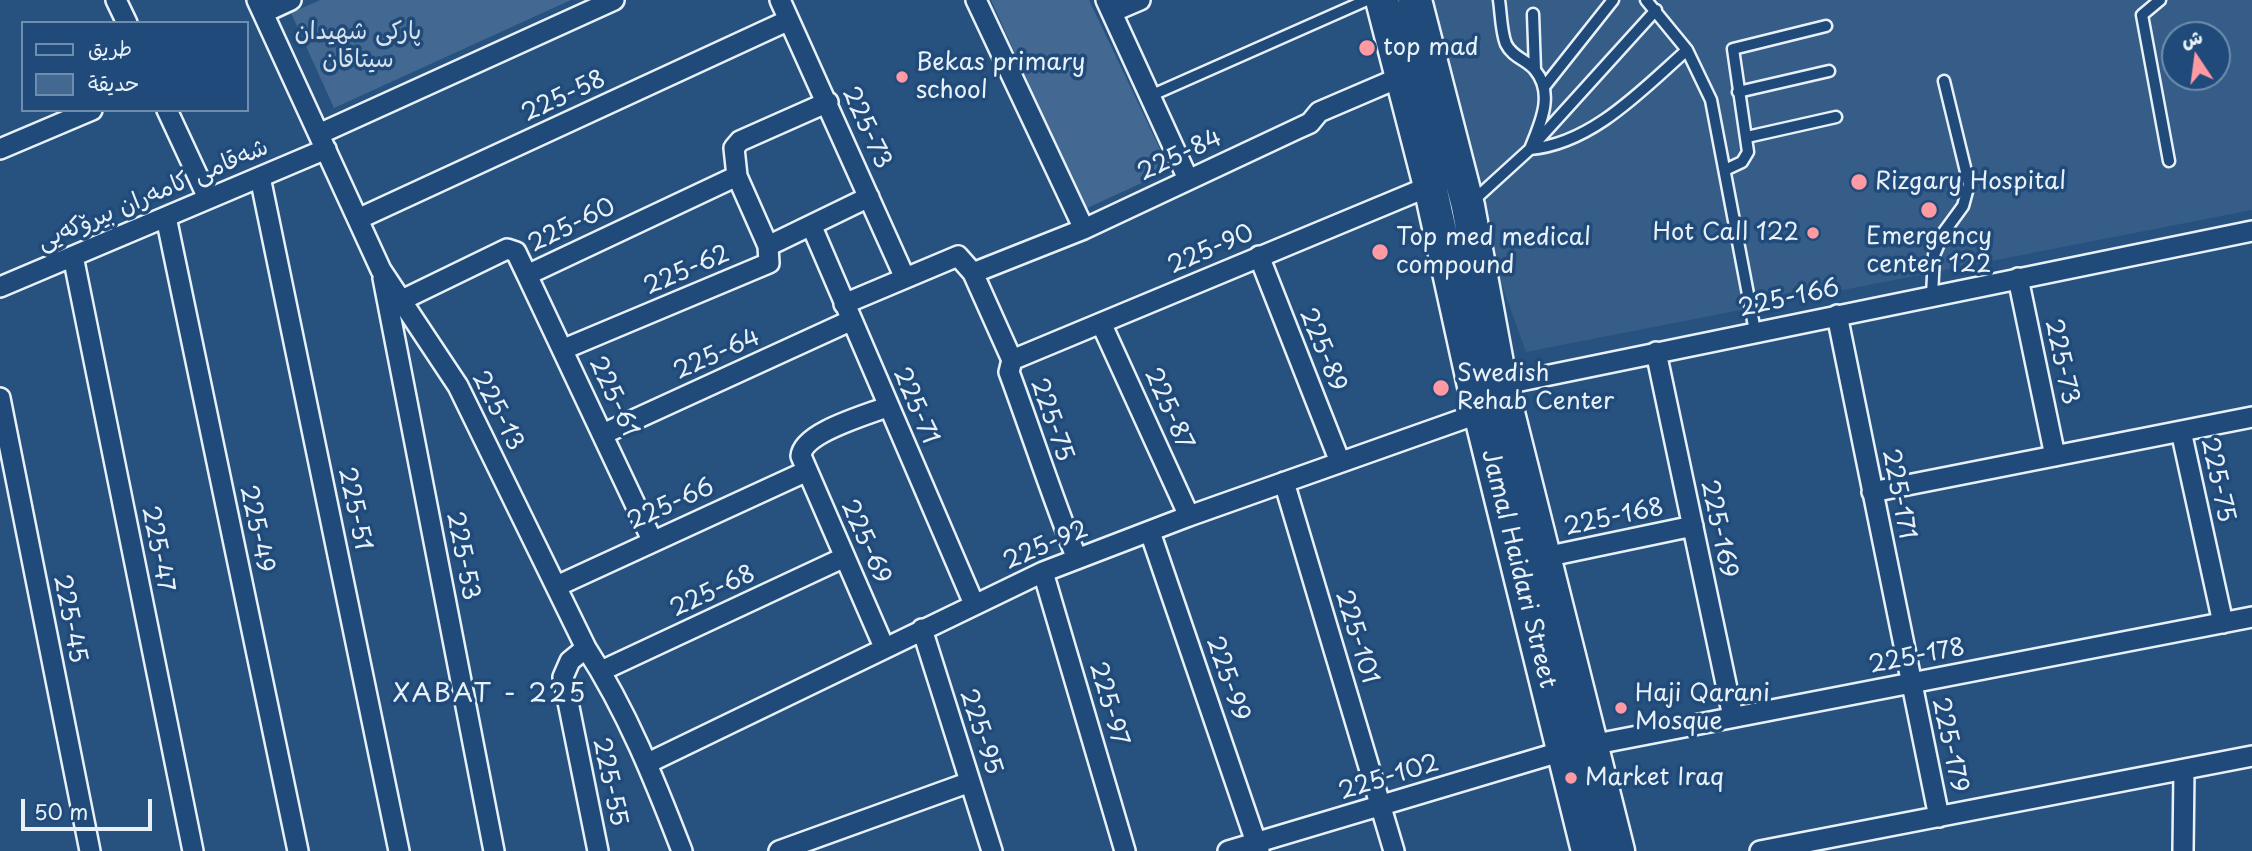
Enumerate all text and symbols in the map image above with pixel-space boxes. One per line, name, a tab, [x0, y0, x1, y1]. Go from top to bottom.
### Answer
park label: پارکی شهیدان سیتاقان	[294, 18, 422, 74]
legend	[21, 21, 248, 112]
north arrow	[2161, 21, 2231, 91]
text: ش	[2178, 21, 2205, 53]
text: طريق	[88, 31, 132, 63]
place label: top mad	[1383, 34, 1479, 62]
marker: top mad	[1357, 38, 1377, 58]
place label: Bekas primary school	[916, 49, 1086, 105]
street label: 225-58	[518, 65, 610, 129]
text: حديقة	[88, 66, 139, 98]
marker: Bekas primary school	[894, 69, 910, 85]
street label: 225-73	[835, 82, 897, 174]
street label: 225-84	[1133, 124, 1227, 188]
street label: شه‌قامی كامەران بیرۆكەیی	[33, 133, 273, 257]
place label: Rizgary Hospital	[1875, 168, 2066, 196]
marker: Rizgary Hospital	[1849, 172, 1869, 192]
street label: 225-60	[524, 193, 620, 259]
marker: Emergency center 122	[1919, 200, 1939, 220]
street label: 225-90	[1164, 219, 1258, 281]
place label: Hot Call 122	[1653, 219, 1799, 247]
place label: Emergency center 122	[1866, 223, 1992, 279]
place label: Top med medical compound	[1396, 224, 1591, 280]
marker: Hot Call 122	[1805, 225, 1821, 241]
street label: 225-62	[640, 240, 734, 302]
marker: Top med medical compound	[1370, 242, 1390, 262]
street label: 225-166	[1736, 274, 1842, 324]
street label: 225-89	[1292, 304, 1352, 396]
street label: 225-73	[2038, 316, 2084, 408]
street label: 225-64	[669, 323, 765, 387]
street label: 225-61	[582, 352, 644, 442]
place label: Swedish Rehab Center	[1457, 360, 1614, 416]
street label: 225-71	[886, 363, 944, 449]
street label: 225-87	[1137, 364, 1199, 454]
street label: 225-13	[465, 366, 529, 456]
street label: 225-75	[1023, 375, 1079, 465]
marker: Swedish Rehab Center	[1431, 378, 1451, 398]
street label: 225-75	[2194, 435, 2240, 525]
street label: 225-171	[1875, 446, 1921, 542]
street label: Jamal Haidari Street	[1474, 447, 1562, 691]
street label: 225-51	[331, 465, 377, 553]
street label: 225-66	[623, 473, 719, 537]
street label: 225-169	[1694, 477, 1742, 581]
street label: 225-49	[233, 483, 279, 575]
street label: 225-168	[1562, 493, 1666, 543]
street label: 225-69	[834, 496, 896, 588]
street label: 225-47	[135, 503, 179, 595]
street label: 225-53	[439, 509, 485, 603]
street label: 225-92	[999, 515, 1093, 577]
street label: 225-68	[666, 560, 760, 624]
street label: 225-45	[46, 572, 92, 666]
street label: 225-101	[1328, 587, 1384, 687]
street label: 225-99	[1199, 633, 1255, 725]
street label: 225-178	[1866, 634, 1968, 680]
street label: 225-97	[1082, 659, 1134, 749]
district label: XABAT - 225	[396, 679, 584, 711]
place label: Haji Qarani Mosque	[1635, 680, 1770, 736]
street label: 225-95	[953, 686, 1007, 778]
street label: 225-179	[1925, 695, 1973, 795]
marker: Haji Qarani Mosque	[1613, 700, 1629, 716]
street label: 225-55	[586, 735, 632, 829]
street label: 225-102	[1335, 749, 1443, 807]
place label: Market Iraq	[1585, 764, 1724, 792]
marker: Market Iraq	[1563, 770, 1579, 786]
scale bar	[24, 784, 156, 828]
text: 50 m	[34, 795, 88, 827]

